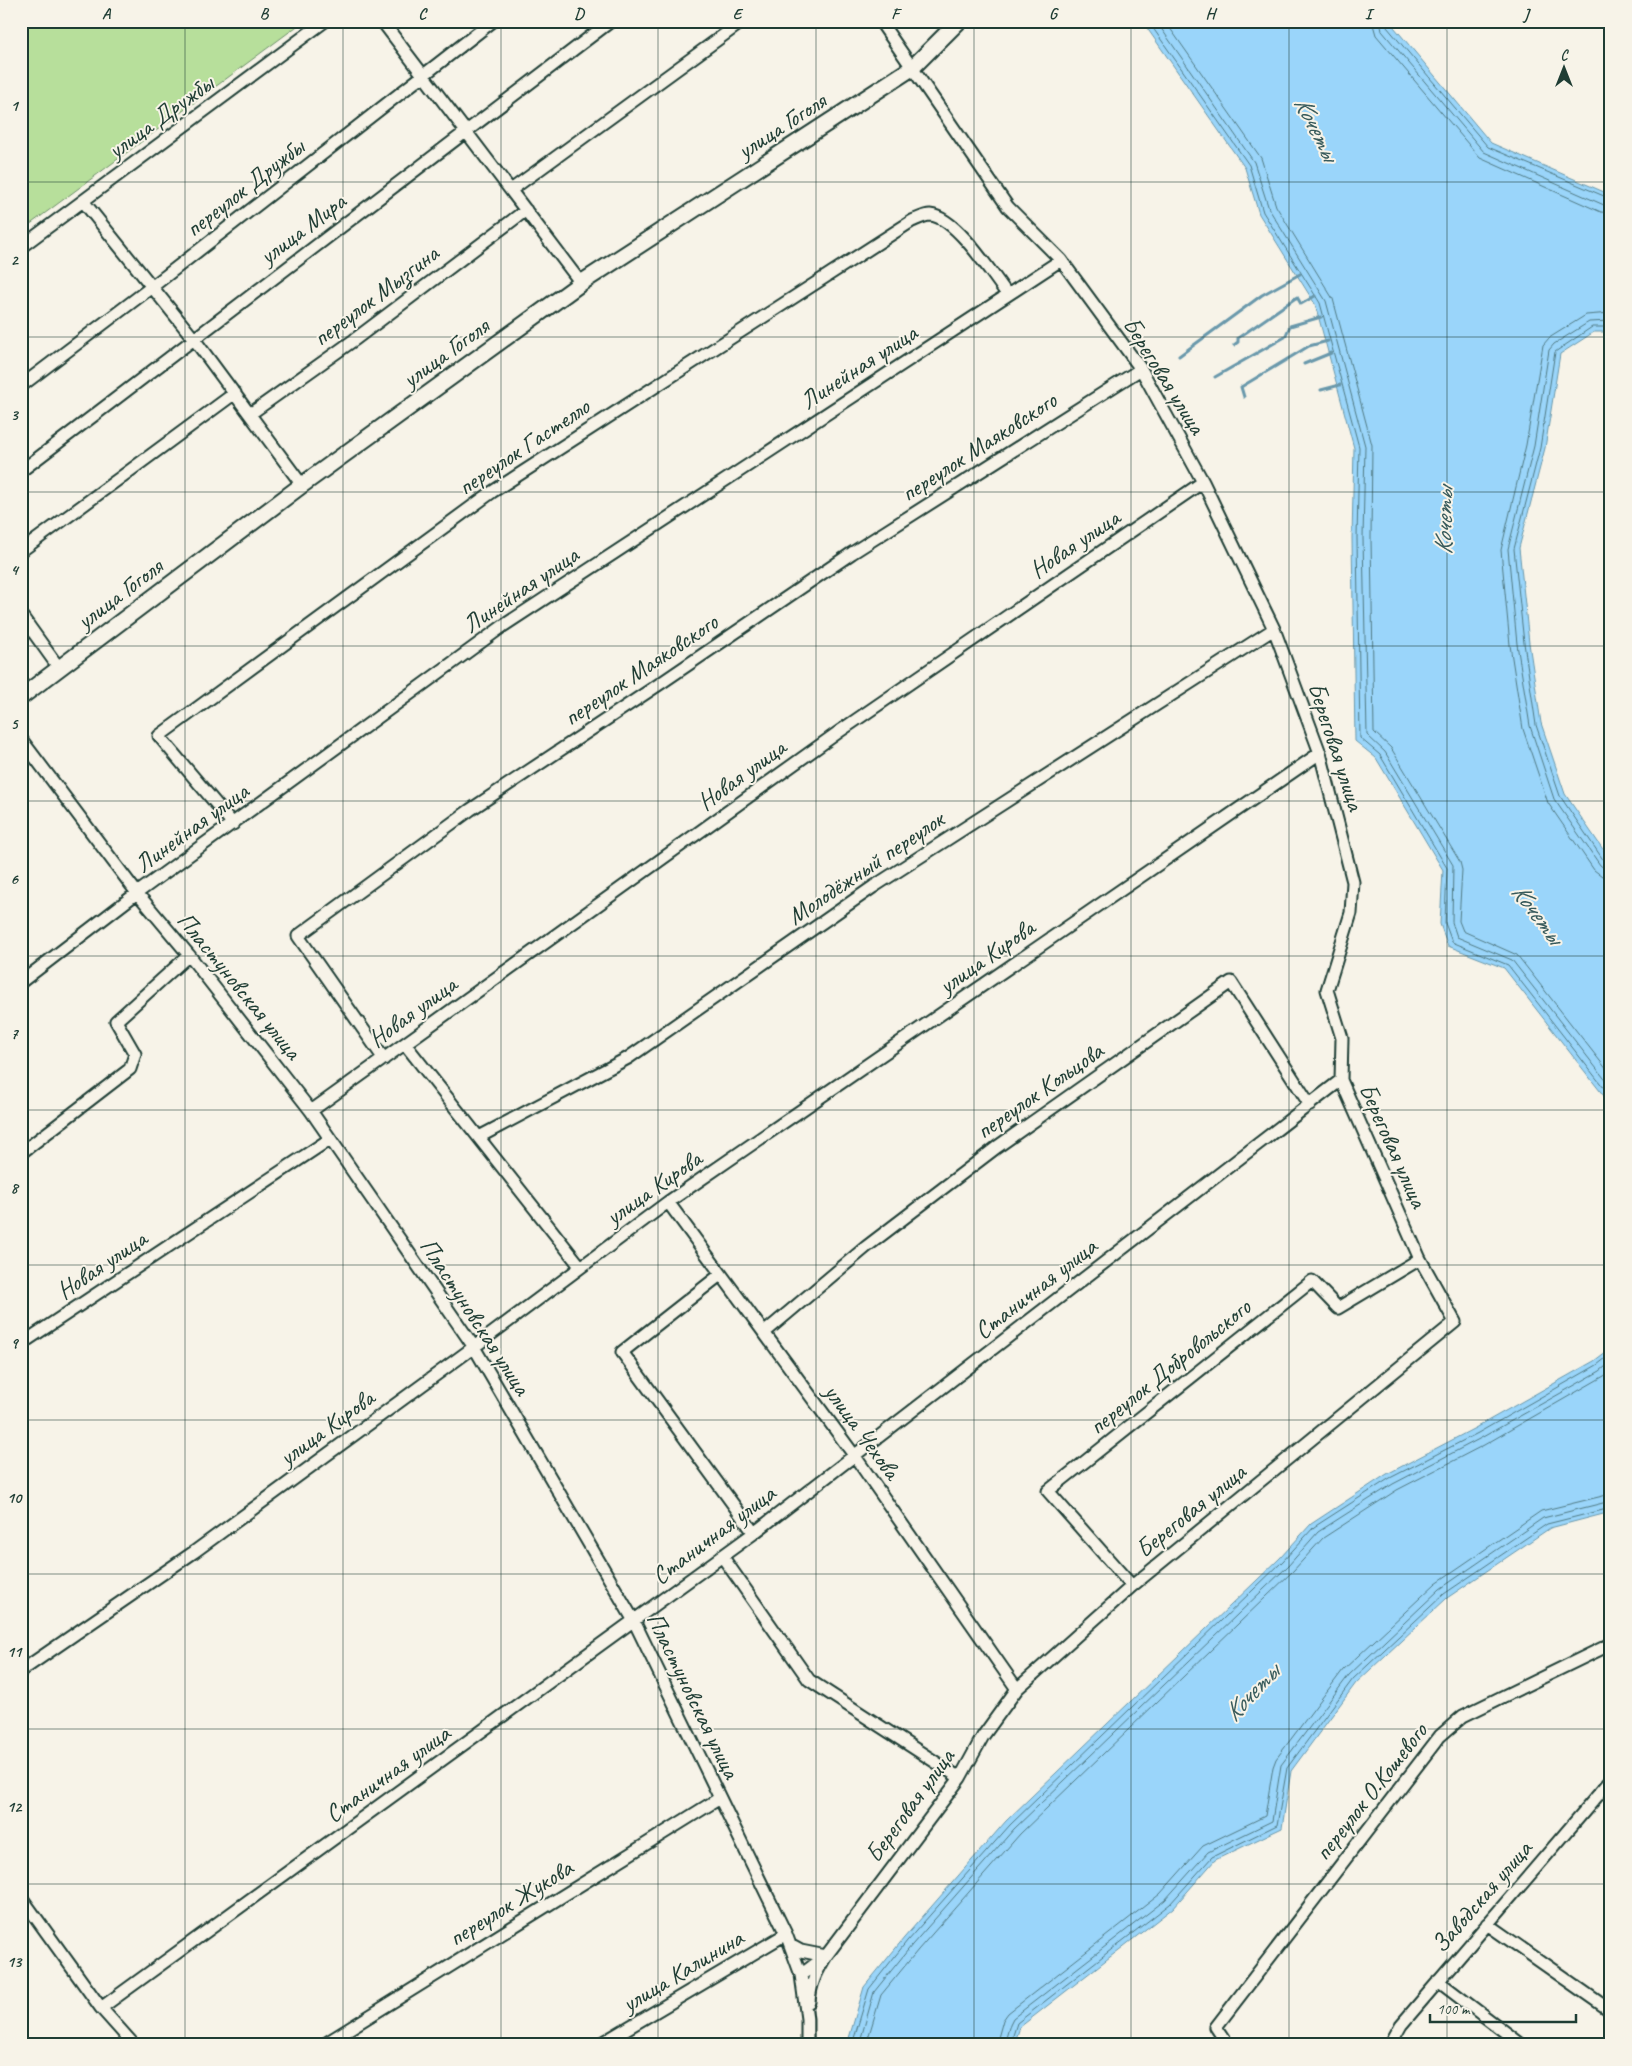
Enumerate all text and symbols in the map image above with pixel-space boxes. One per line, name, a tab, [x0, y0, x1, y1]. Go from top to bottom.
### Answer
text: A	[102, 4, 112, 24]
text: B	[260, 4, 270, 24]
text: C	[418, 4, 428, 24]
text: D	[574, 4, 585, 24]
text: E	[733, 4, 744, 24]
text: F	[891, 4, 902, 24]
text: G	[1049, 4, 1059, 24]
text: H	[1205, 4, 1217, 24]
text: I	[1365, 4, 1375, 24]
text: J	[1522, 4, 1531, 24]
north arrow	[1540, 42, 1590, 92]
text: С	[1561, 47, 1570, 64]
street label: улица Дружбы	[100, 67, 221, 167]
street label: улица Гоголя	[729, 84, 834, 168]
water label: Кочеты	[1287, 91, 1349, 170]
text: 1	[10, 96, 19, 116]
street label: переулок Дружбы	[178, 130, 312, 244]
street label: улица Мира	[251, 185, 354, 273]
street label: переулок Мызгина	[306, 237, 447, 355]
text: 2	[10, 250, 19, 270]
street label: улица Гоголя	[394, 309, 497, 396]
street label: Береговая улица	[1115, 311, 1214, 442]
street label: Линейная улица	[794, 316, 925, 417]
street label: переулок Маяковского	[894, 384, 1064, 509]
street label: переулок Гастелло	[451, 390, 597, 503]
text: 3	[10, 405, 19, 425]
water label: Кочеты	[1426, 483, 1461, 555]
street label: Новая улица	[1023, 500, 1128, 586]
street label: Линейная улица	[456, 538, 586, 640]
street label: улица Гоголя	[68, 549, 171, 638]
text: 4	[10, 560, 19, 580]
street label: переулок Маяковского	[557, 606, 725, 733]
street label: Береговая улица	[1300, 678, 1372, 816]
text: 5	[11, 714, 20, 734]
street label: Новая улица	[691, 730, 795, 818]
street label: Линейная улица	[128, 774, 257, 880]
street label: Молодёжный переулок	[781, 802, 952, 932]
text: 6	[10, 869, 19, 889]
water label: Кочеты	[1504, 876, 1574, 954]
street label: Пластуновская улица	[170, 905, 310, 1068]
street label: улица Кирова	[931, 910, 1043, 1003]
street label: Новая улица	[362, 967, 466, 1055]
text: 7	[10, 1024, 19, 1044]
street label: переулок Кольцова	[970, 1034, 1111, 1147]
street label: Береговая улица	[1351, 1078, 1436, 1214]
street label: улица Кирова	[598, 1141, 710, 1234]
text: 8	[10, 1178, 19, 1198]
street label: Новая улица	[50, 1221, 155, 1307]
street label: Станичная улица	[968, 1230, 1105, 1347]
street label: Пластуновская улица	[412, 1232, 539, 1403]
street label: переулок Добровольского	[1082, 1291, 1258, 1442]
text: 9	[10, 1333, 19, 1353]
street label: улица Чехова	[816, 1376, 909, 1488]
street label: улица Кирова	[271, 1381, 383, 1474]
street label: Береговая улица	[1129, 1455, 1254, 1565]
street label: Станичная улица	[645, 1477, 784, 1592]
text: 10	[7, 1488, 23, 1508]
street label: Пластуновская улица	[639, 1607, 748, 1786]
text: 11	[7, 1642, 23, 1662]
water label: Кочеты	[1216, 1653, 1289, 1728]
street label: переулок О.Кошевого	[1307, 1715, 1435, 1867]
street label: Станичная улица	[319, 1716, 458, 1830]
street label: Береговая улица	[858, 1741, 963, 1869]
text: 12	[7, 1797, 23, 1817]
street label: Заводская улица	[1424, 1832, 1541, 1959]
street label: переулок Жукова	[442, 1851, 581, 1954]
street label: улица Калинина	[614, 1921, 751, 2021]
text: 13	[7, 1952, 23, 1972]
scale bar	[1430, 1991, 1576, 2023]
text: 100 m	[1437, 2000, 1471, 2019]

